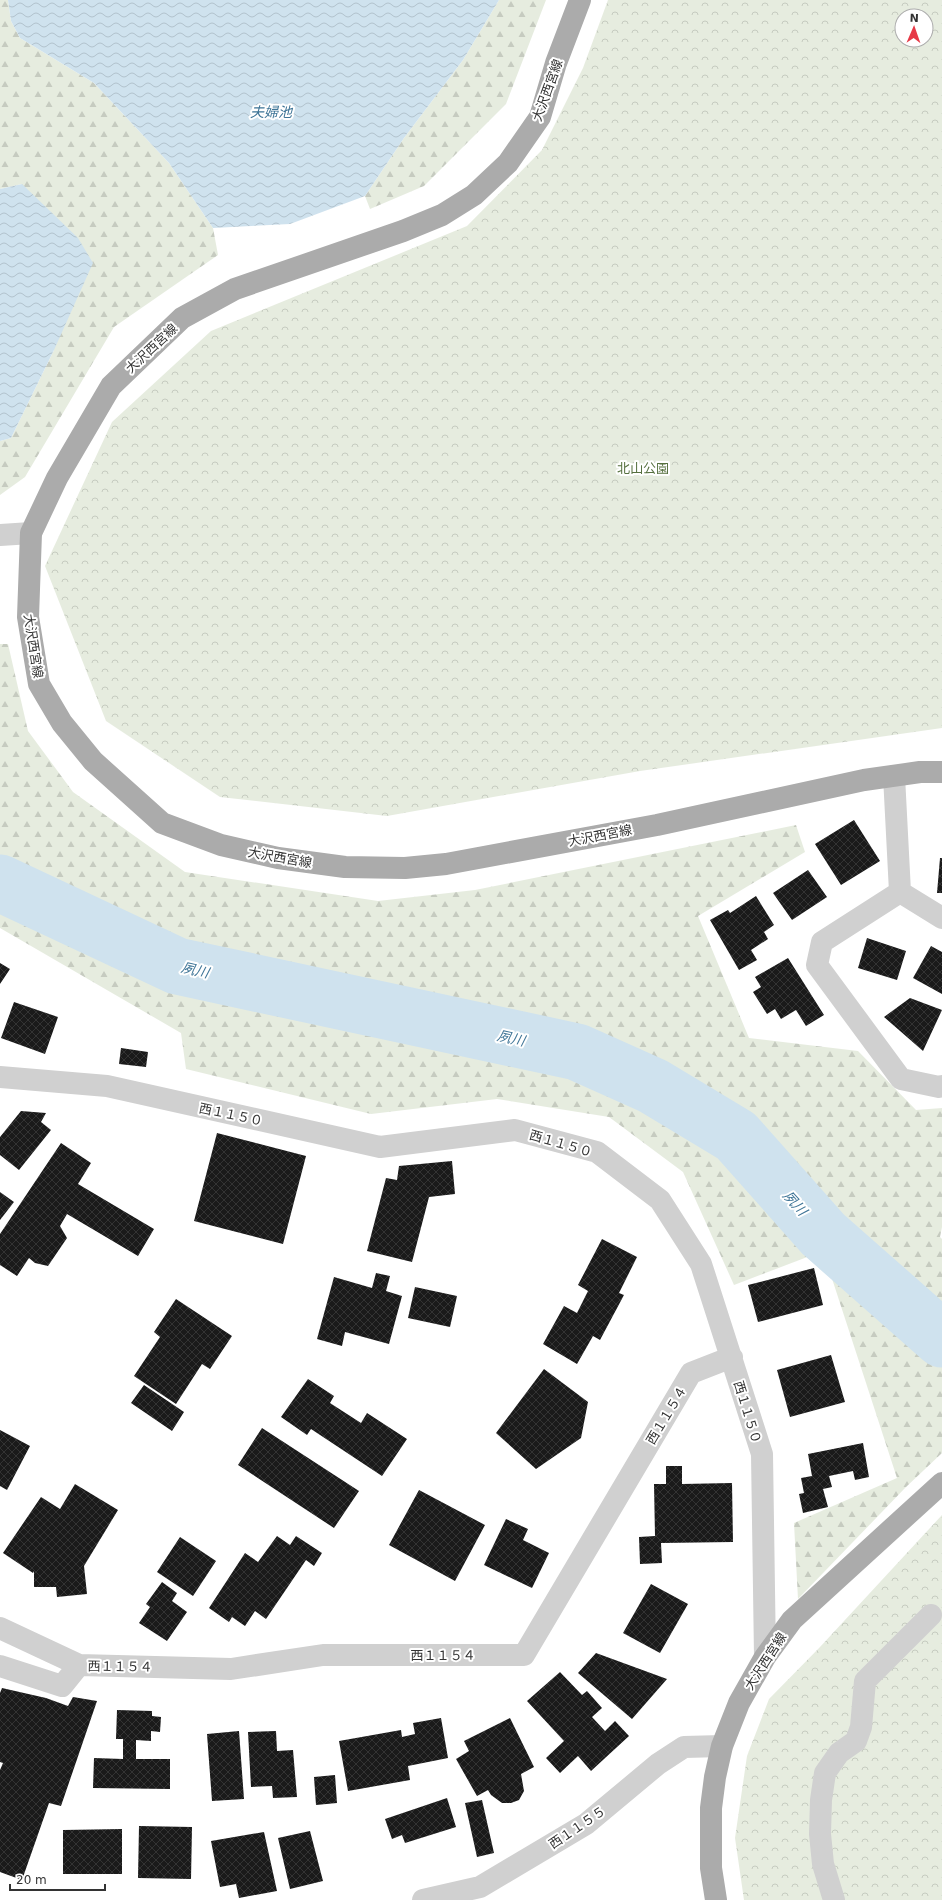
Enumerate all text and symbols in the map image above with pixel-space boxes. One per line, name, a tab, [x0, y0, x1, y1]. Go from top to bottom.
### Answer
north arrow	[894, 8, 934, 48]
text: N	[909, 12, 919, 25]
street label: 大沢西宮線	[529, 57, 566, 123]
water label: 夫婦池	[250, 104, 294, 120]
street label: 大沢西宮線	[122, 321, 180, 376]
park label: 北山公園	[617, 461, 669, 476]
street label: 大沢西宮線	[21, 613, 46, 679]
street label: 大沢西宮線	[567, 822, 633, 849]
street label: 大沢西宮線	[247, 844, 313, 871]
water label: 夙川	[180, 959, 212, 981]
water label: 夙川	[496, 1027, 528, 1049]
street label: 西１１５０	[198, 1100, 264, 1129]
street label: 西１１５０	[528, 1127, 594, 1160]
water label: 夙川	[780, 1187, 812, 1220]
street label: 西１１５０	[731, 1379, 764, 1445]
street label: 西１１５４	[643, 1384, 690, 1447]
street label: 大沢西宮線	[741, 1630, 789, 1693]
street label: 西１１５４	[410, 1648, 476, 1663]
street label: 西１１５４	[87, 1658, 153, 1675]
street label: 西１１５５	[546, 1803, 608, 1852]
scale bar	[10, 1866, 105, 1892]
text: 20 m	[16, 1873, 47, 1887]

